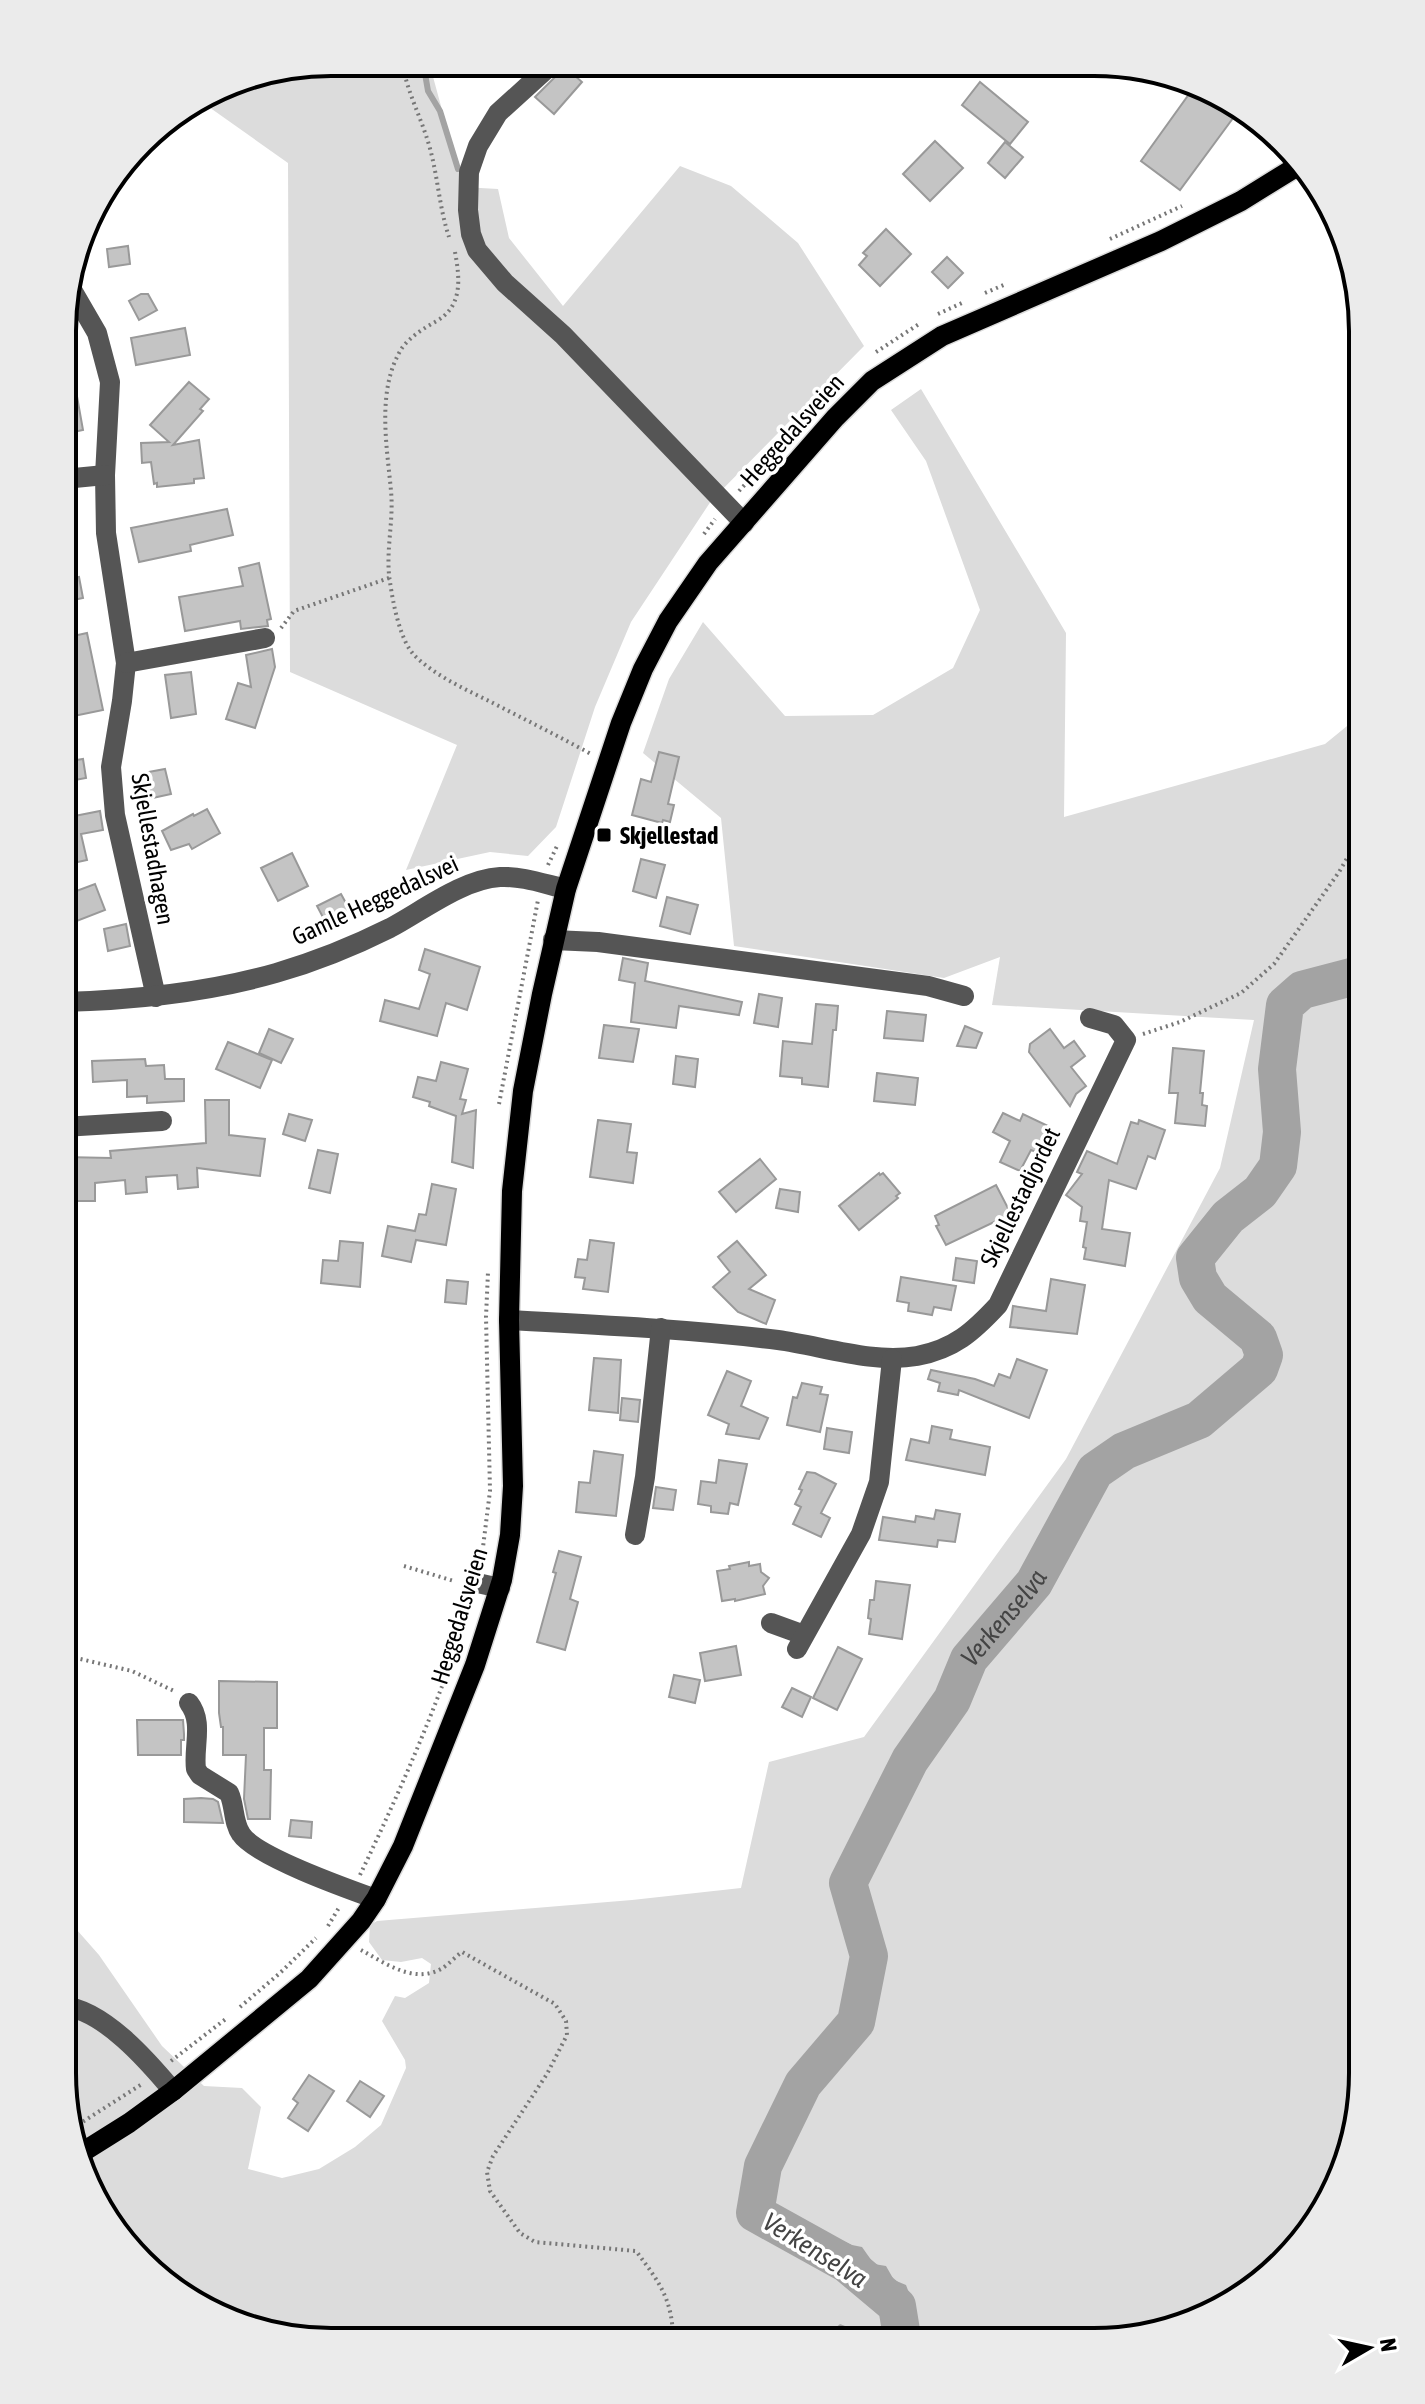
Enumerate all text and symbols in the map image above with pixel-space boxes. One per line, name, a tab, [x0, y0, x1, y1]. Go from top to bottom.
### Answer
street label: Heggedalsveien	[735, 368, 849, 492]
street label: Skjellestadhagen	[126, 771, 180, 927]
place label: Skjellestad	[620, 822, 718, 849]
marker: Skjellestad	[595, 826, 613, 844]
street label: Gamle Heggedalsvei	[288, 850, 462, 950]
street label: Skjellestadjordet	[975, 1123, 1065, 1271]
street label: Heggedalsveien	[425, 1545, 493, 1687]
water label: Verkenselva	[955, 1565, 1053, 1672]
water label: Verkenselva	[757, 2206, 873, 2294]
north arrow	[1329, 2308, 1409, 2388]
text: N	[1375, 2336, 1403, 2353]

